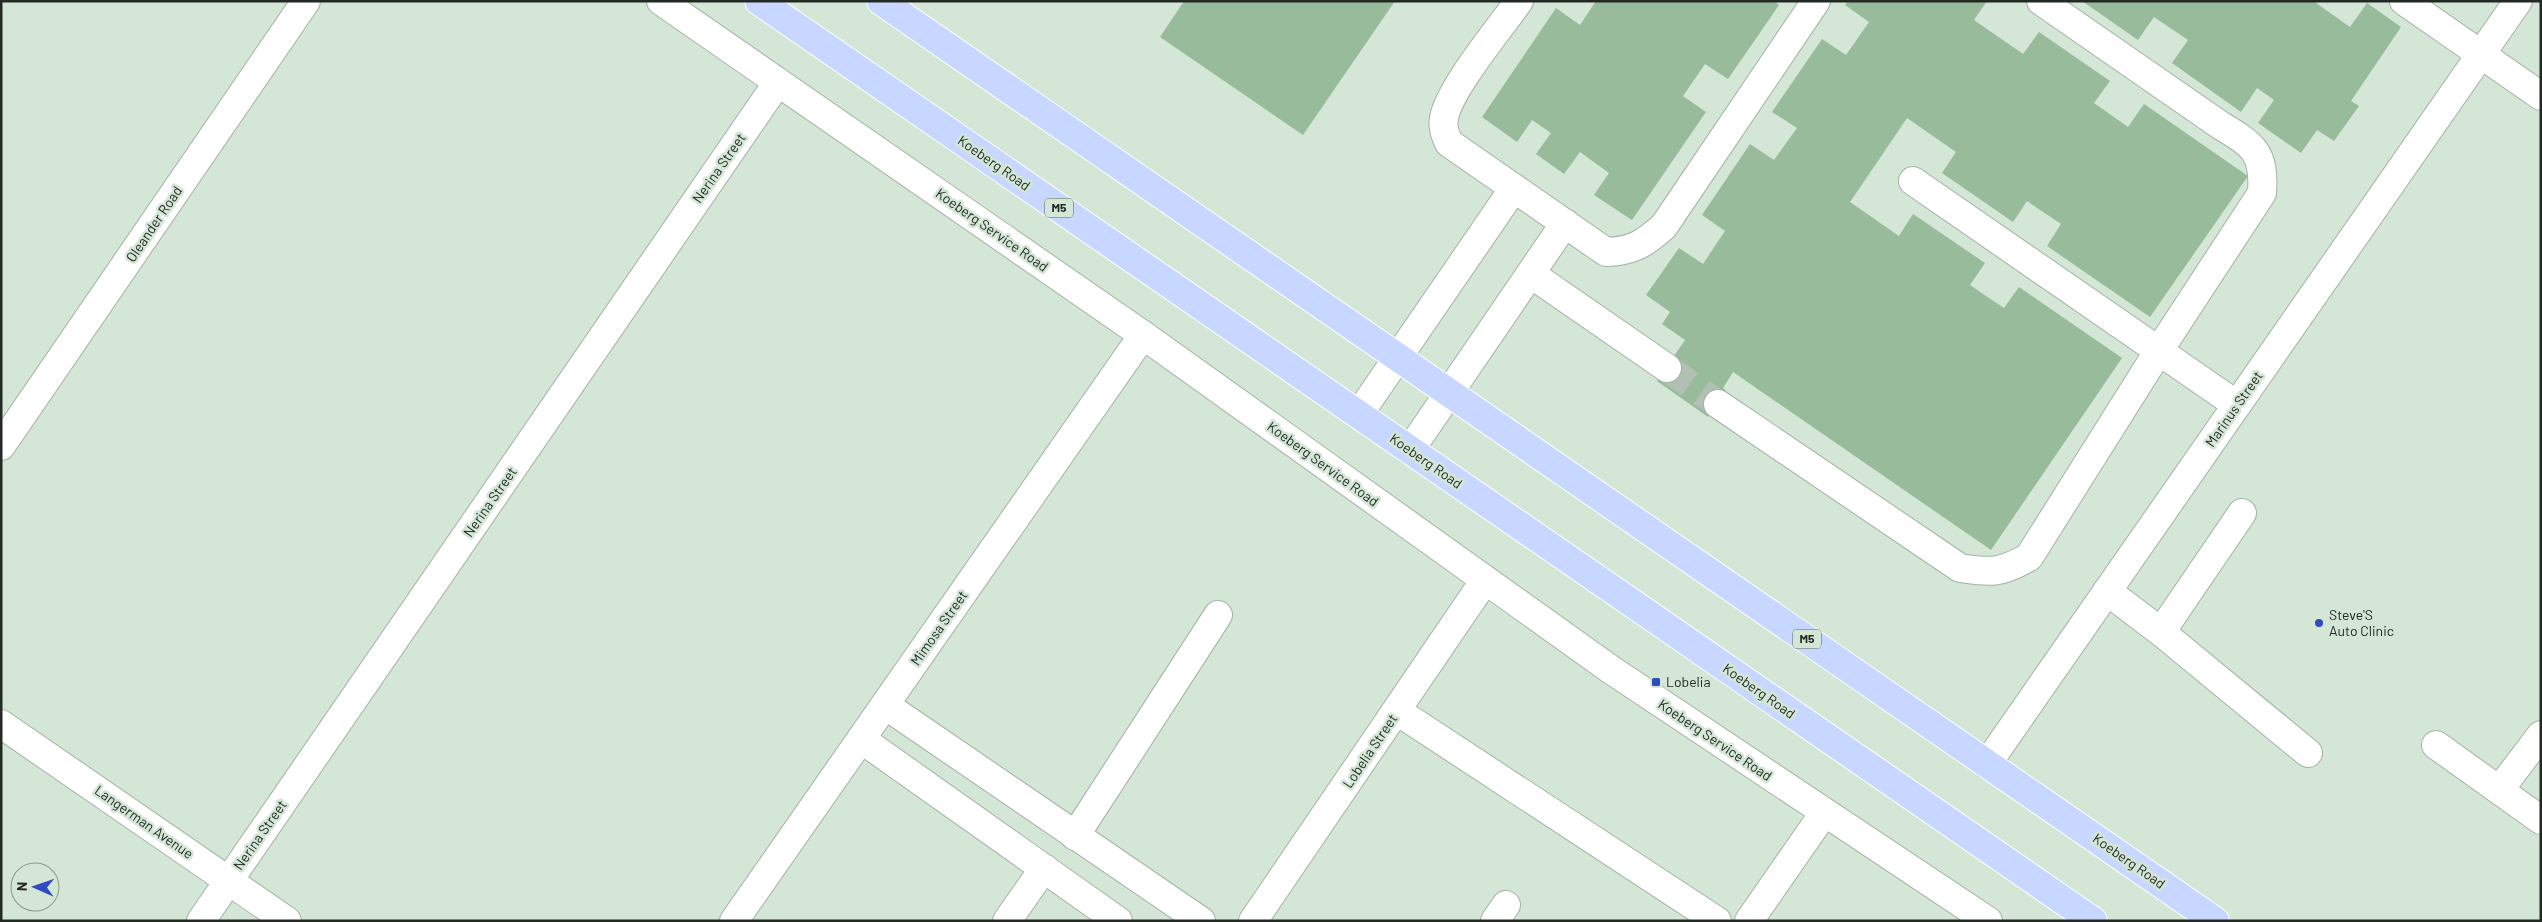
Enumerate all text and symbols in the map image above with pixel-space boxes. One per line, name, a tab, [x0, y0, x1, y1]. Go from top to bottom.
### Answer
street label: Nerina Street	[688, 130, 749, 206]
street label: Koeberg Road	[955, 131, 1034, 194]
street label: Oleander Road	[122, 183, 185, 265]
street label: Koeberg Service Road	[933, 184, 1052, 275]
road number: M5	[1045, 198, 1073, 218]
street label: Marinus Street	[2201, 368, 2266, 450]
street label: Koeberg Service Road	[1264, 417, 1382, 510]
street label: Koeberg Road	[1387, 429, 1466, 492]
street label: Nerina Street	[459, 464, 520, 540]
street label: Mimosa Street	[907, 587, 971, 668]
place label: Steve'S Auto Clinic	[2329, 606, 2394, 639]
marker: Steve'S Auto Clinic	[2313, 617, 2325, 629]
road number: M5	[1793, 630, 1821, 648]
street label: Koeberg Road	[1720, 659, 1799, 722]
place label: Lobelia	[1666, 673, 1711, 690]
marker: Lobelia	[1650, 676, 1662, 688]
street label: Koeberg Service Road	[1655, 695, 1775, 784]
street label: Lobelia Street	[1339, 711, 1401, 791]
street label: Langerman Avenue	[92, 781, 197, 862]
street label: Nerina Street	[229, 797, 290, 873]
street label: Koeberg Road	[2090, 829, 2169, 892]
north arrow	[10, 862, 60, 912]
text: N	[13, 882, 30, 891]

